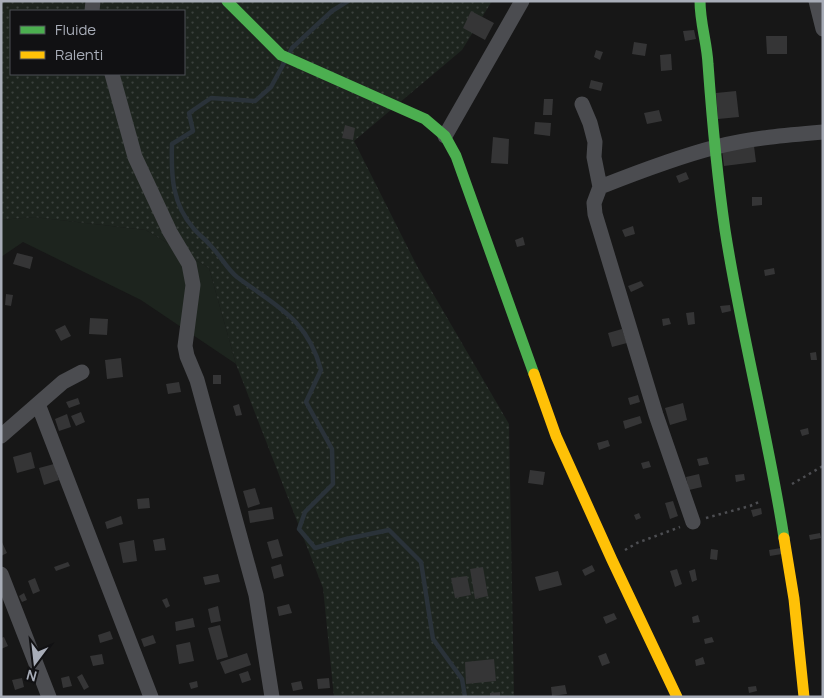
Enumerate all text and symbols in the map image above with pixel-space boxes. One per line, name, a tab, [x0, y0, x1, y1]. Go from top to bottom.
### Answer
legend	[10, 10, 185, 75]
text: Fluide	[55, 19, 96, 40]
text: Ralenti	[55, 44, 103, 65]
north arrow	[10, 638, 60, 688]
text: N	[24, 666, 39, 687]

